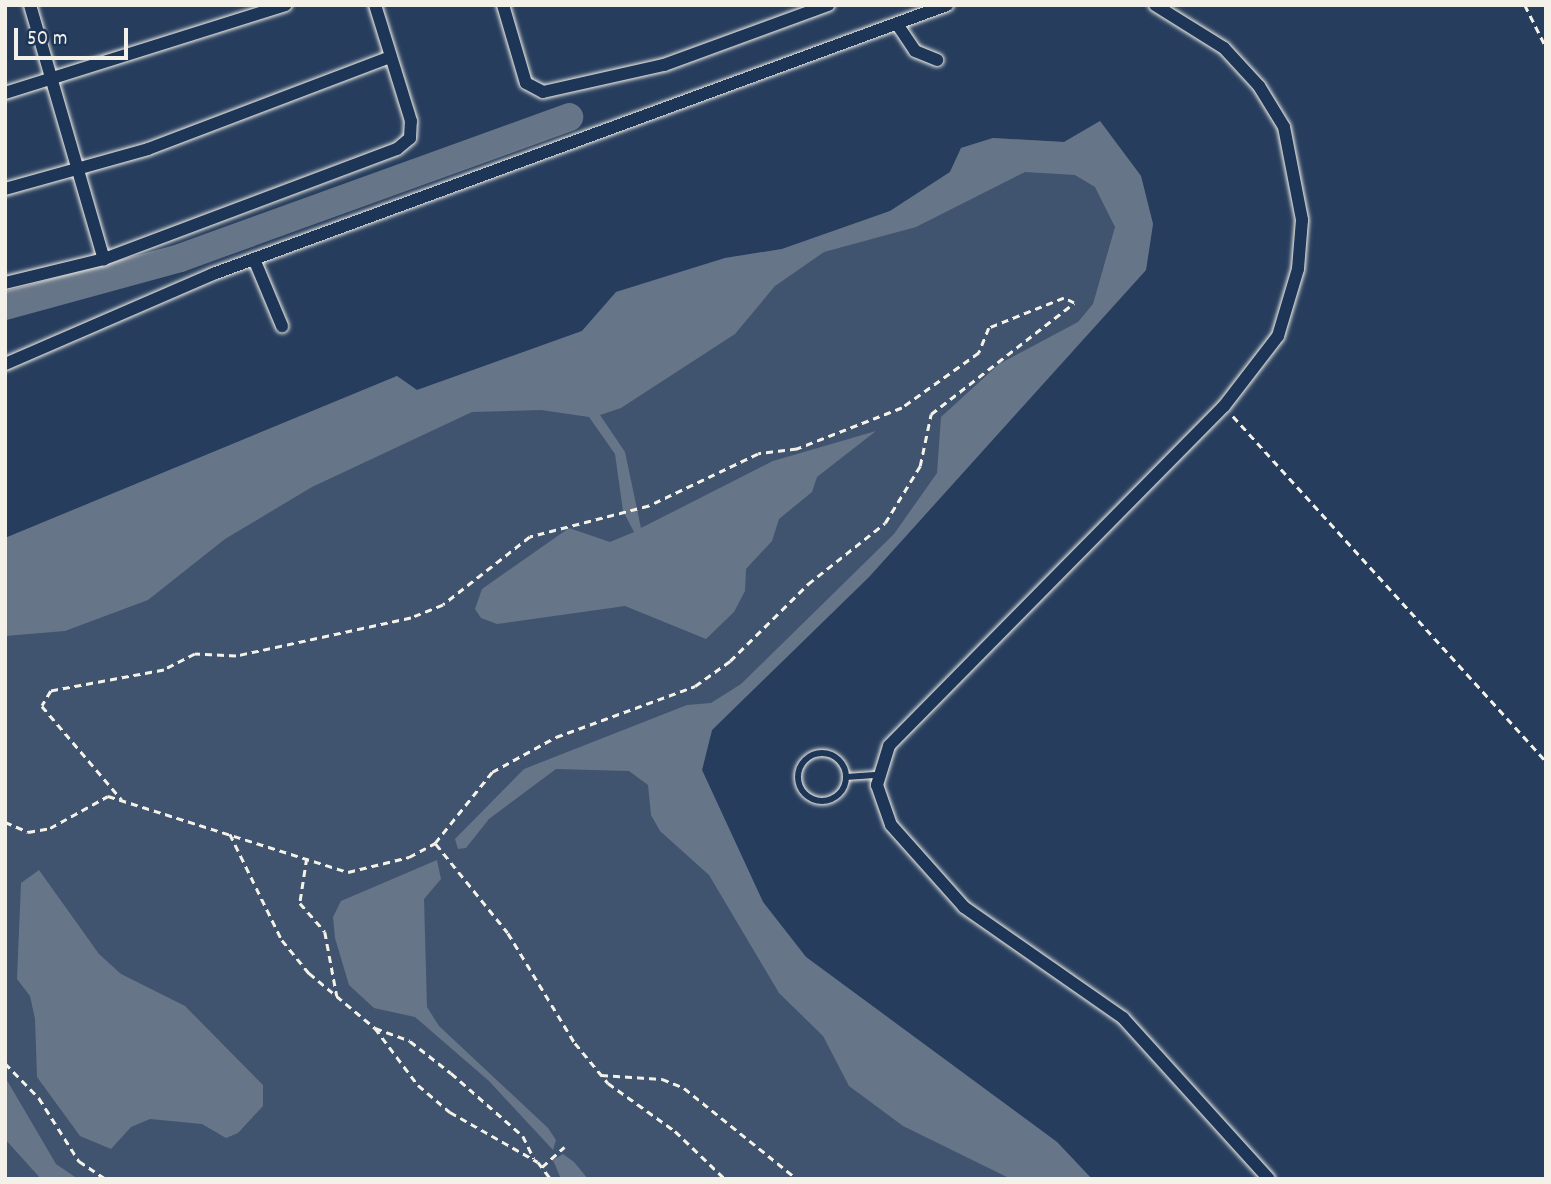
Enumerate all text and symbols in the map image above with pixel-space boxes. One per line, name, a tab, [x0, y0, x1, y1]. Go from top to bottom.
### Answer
scale bar	[18, 14, 131, 58]
text: 50 m	[27, 25, 67, 55]

